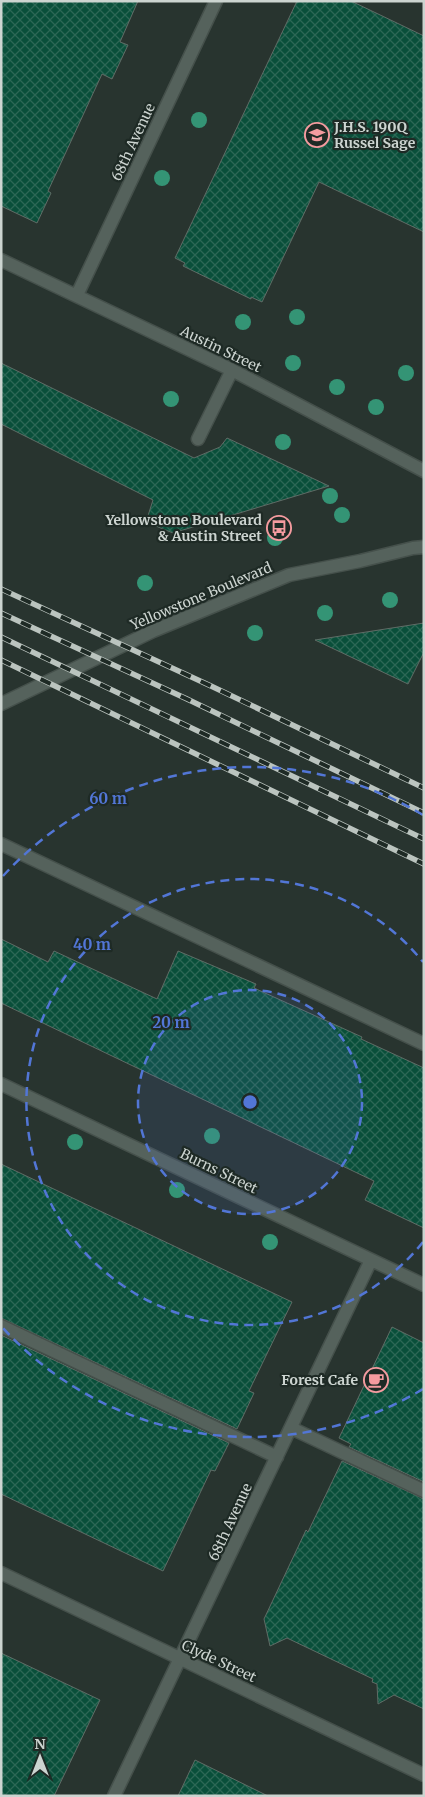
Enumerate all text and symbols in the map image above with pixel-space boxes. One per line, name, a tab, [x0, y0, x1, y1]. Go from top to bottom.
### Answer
street label: 68th Avenue	[107, 100, 159, 184]
place label: J.H.S. 190Q Russel Sage	[333, 118, 416, 152]
school or university icon: J.H.S. 190Q Russel Sage	[304, 122, 330, 148]
street label: Austin Street	[177, 321, 265, 377]
place label: Yellowstone Boulevard & Austin Street	[104, 511, 262, 545]
bus stop icon: Yellowstone Boulevard & Austin Street	[266, 515, 292, 541]
street label: Yellowstone Boulevard	[127, 558, 275, 634]
text: 60 m	[89, 789, 127, 808]
text: 40 m	[73, 935, 111, 954]
text: 20 m	[152, 1013, 190, 1032]
centre of rings	[241, 1093, 259, 1111]
street label: Burns Street	[177, 1145, 261, 1198]
cafe icon: Forest Cafe	[363, 1367, 389, 1393]
place label: Forest Cafe	[281, 1371, 358, 1389]
street label: 68th Avenue	[204, 1480, 256, 1564]
street label: Clyde Street	[179, 1636, 260, 1686]
north arrow	[15, 1732, 65, 1782]
text: N	[34, 1735, 46, 1753]

